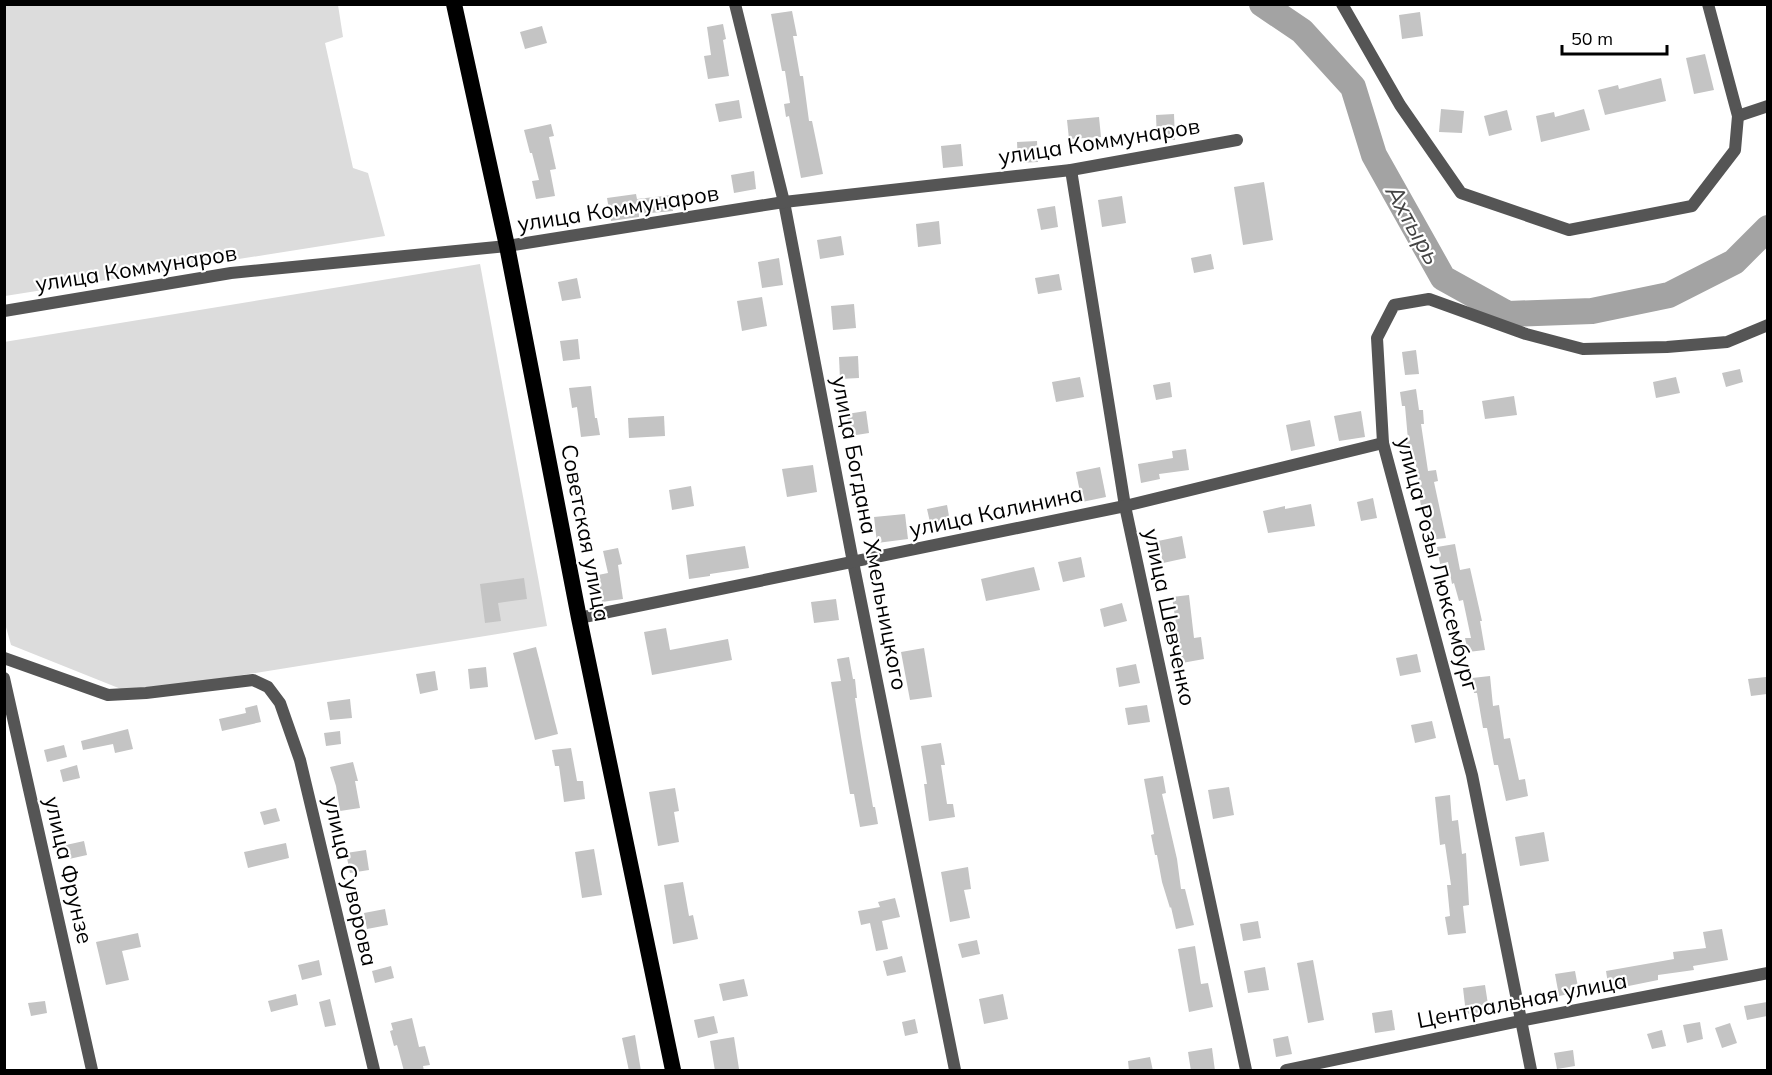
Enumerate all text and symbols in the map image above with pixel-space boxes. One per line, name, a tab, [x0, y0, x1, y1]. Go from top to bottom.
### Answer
scale bar	[1562, 18, 1667, 56]
text: 50 m	[1571, 27, 1613, 50]
street label: улица Коммунаров	[996, 111, 1202, 171]
street label: улица Коммунаров	[515, 178, 721, 238]
water label: Ахтырь	[1379, 178, 1448, 270]
street label: улица Коммунаров	[33, 238, 239, 298]
street label: улица Богдана Хмельницкого	[826, 373, 914, 693]
street label: улица Розы Люксембург	[1391, 434, 1485, 694]
street label: Советская улица	[555, 442, 617, 624]
street label: улица Калинина	[907, 479, 1085, 543]
street label: улица Шевченко	[1138, 526, 1202, 708]
street label: улица Фрунзе	[38, 793, 100, 947]
street label: улица Суворова	[318, 793, 384, 969]
street label: Центральная улица	[1415, 966, 1629, 1034]

